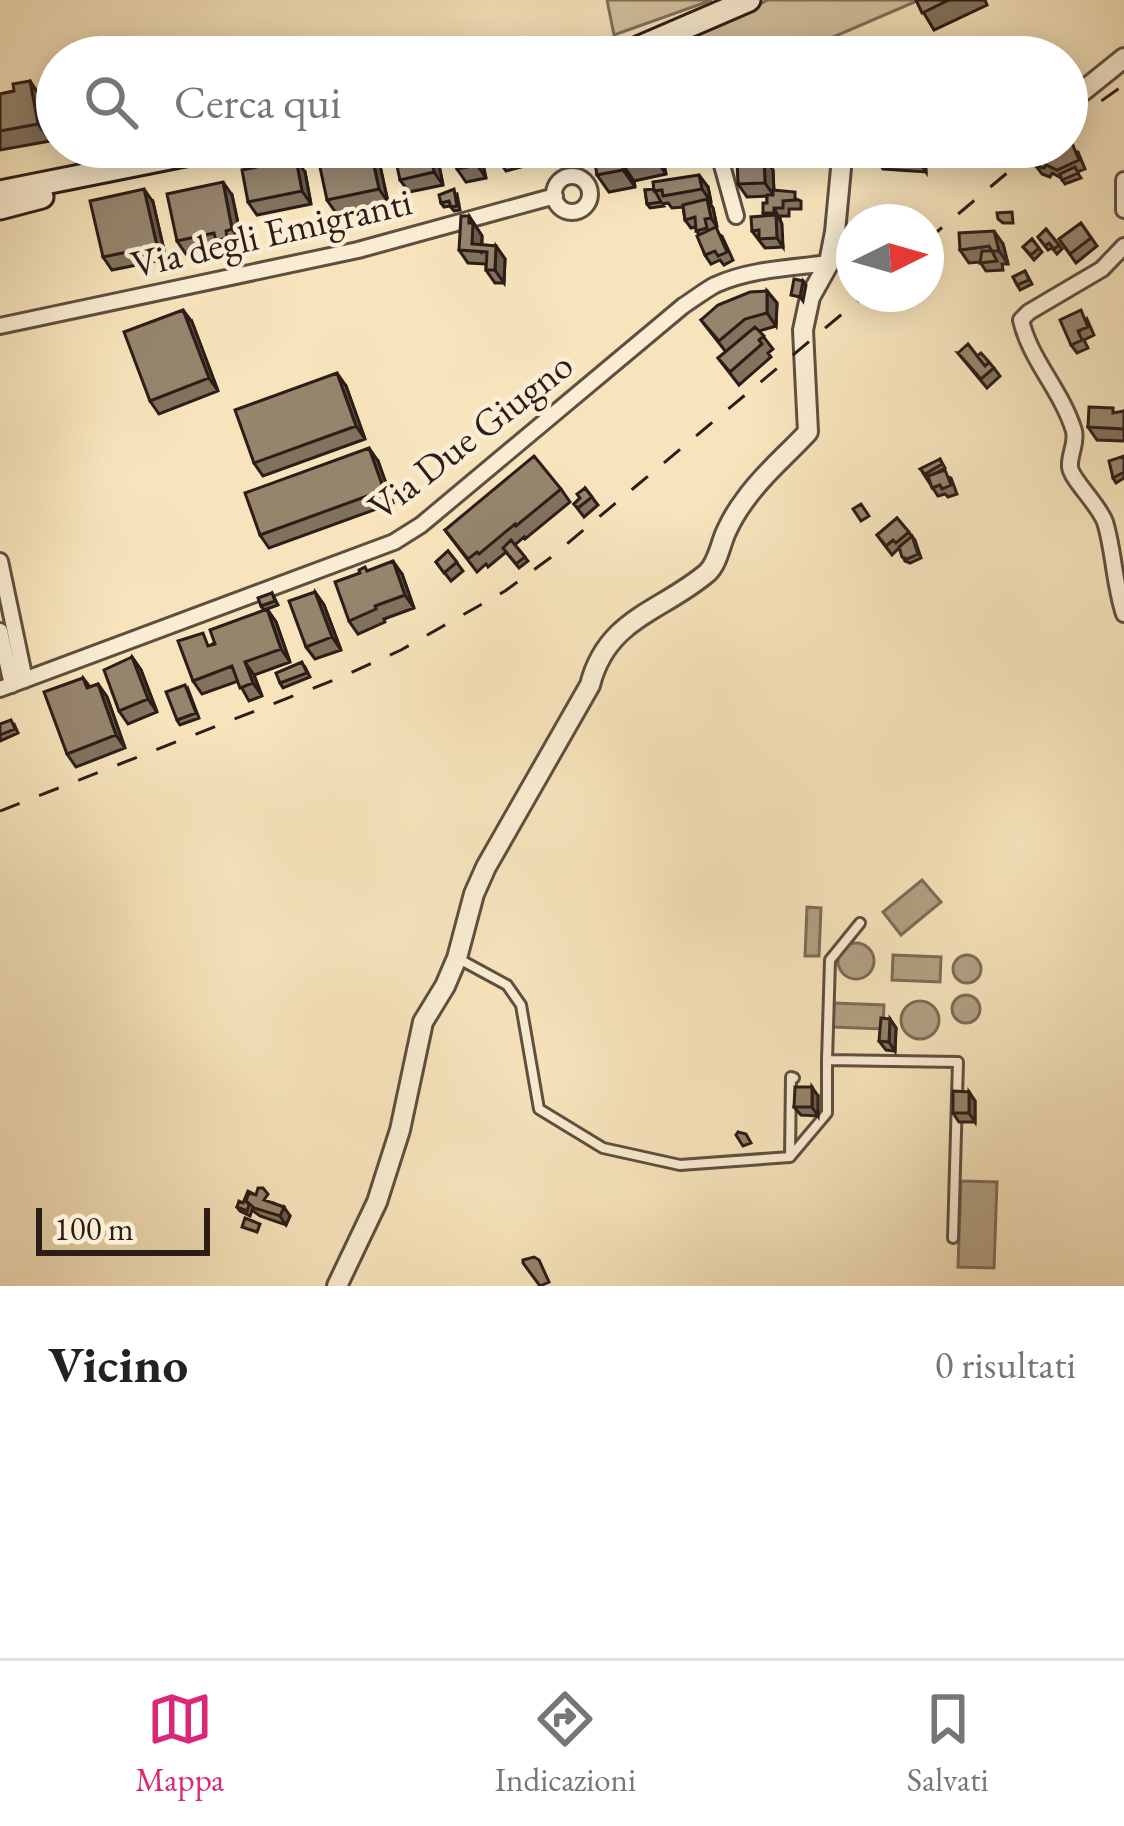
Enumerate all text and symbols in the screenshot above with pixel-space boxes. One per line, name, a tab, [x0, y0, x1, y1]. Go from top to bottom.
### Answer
search box	[36, 36, 1088, 168]
icon: search	[78, 69, 144, 135]
text: Cerca qui	[174, 73, 341, 131]
street label: Via degli Emigranti	[126, 175, 417, 290]
north arrow	[836, 204, 944, 312]
street label: Via Due Giugno	[357, 339, 583, 531]
scale bar	[36, 1202, 210, 1255]
text: 100 m	[54, 1207, 134, 1250]
text: Vicino	[48, 1331, 188, 1397]
text: 0 risultati	[935, 1339, 1076, 1390]
tab: Mappa	[135, 1686, 224, 1801]
tab: Indicazioni	[495, 1686, 636, 1801]
tab: Salvati	[907, 1686, 989, 1801]

